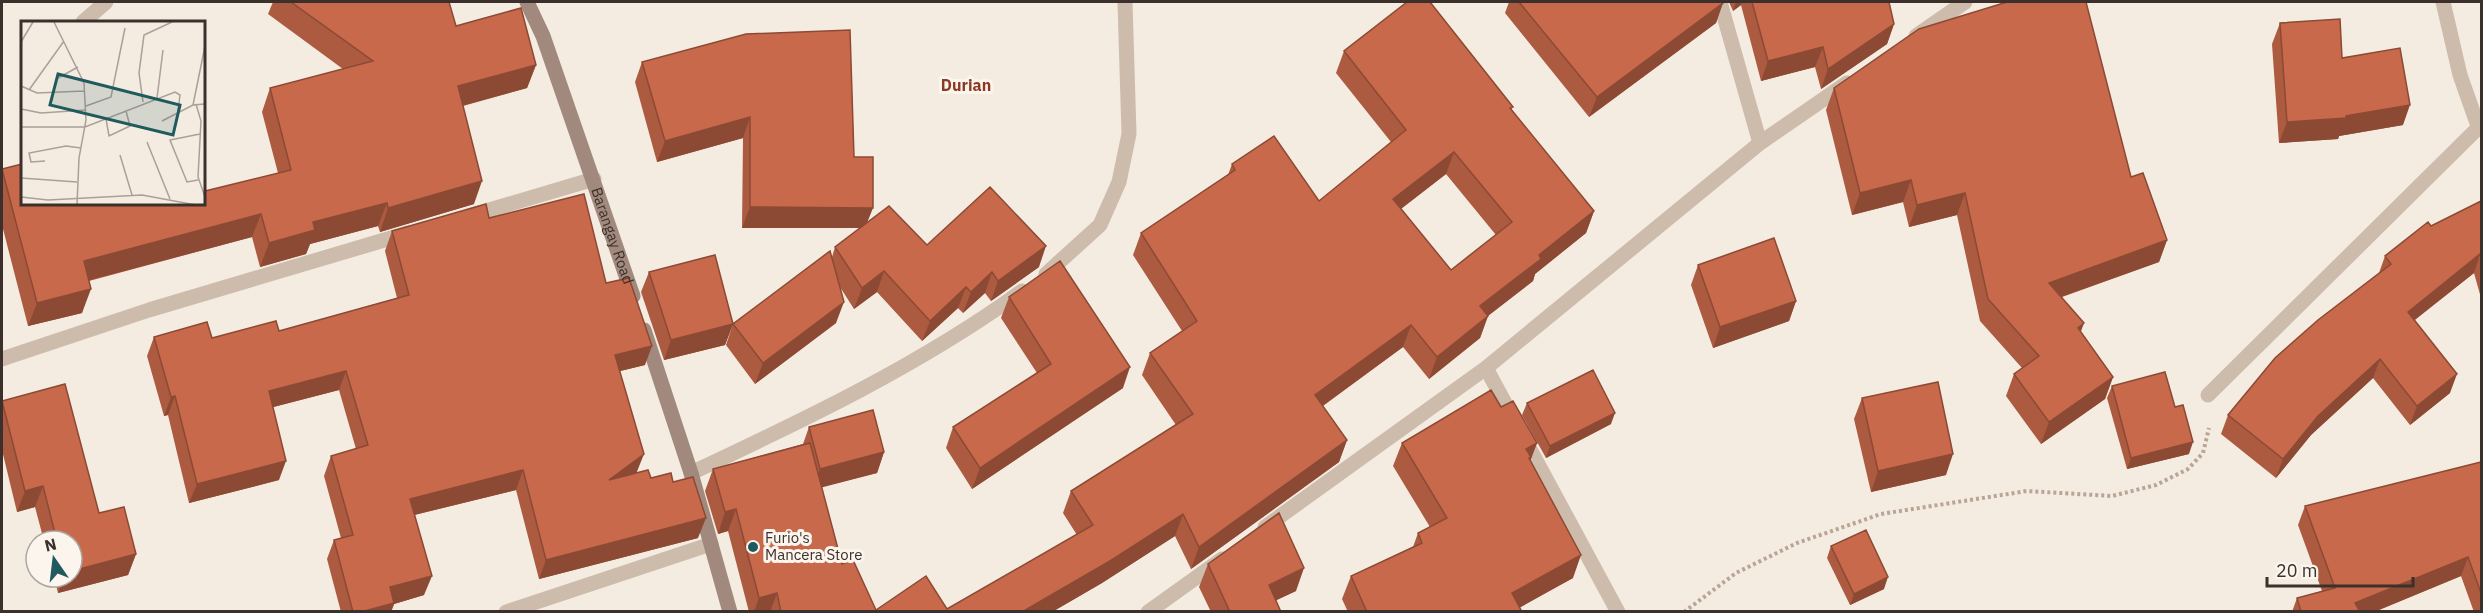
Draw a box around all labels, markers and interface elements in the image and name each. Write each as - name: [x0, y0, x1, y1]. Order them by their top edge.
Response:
- inset map: [21, 21, 206, 206]
- district label: Durian: [941, 75, 991, 95]
- street label: Barangay Road: [587, 185, 638, 287]
- place label: Furio's Mancera Store: [765, 528, 862, 564]
- north arrow: [24, 529, 84, 589]
- text: N: [42, 533, 58, 556]
- marker: Furio's Mancera Store: [746, 540, 760, 554]
- scale bar: [2267, 550, 2412, 588]
- text: 20 m: [2276, 559, 2318, 582]

